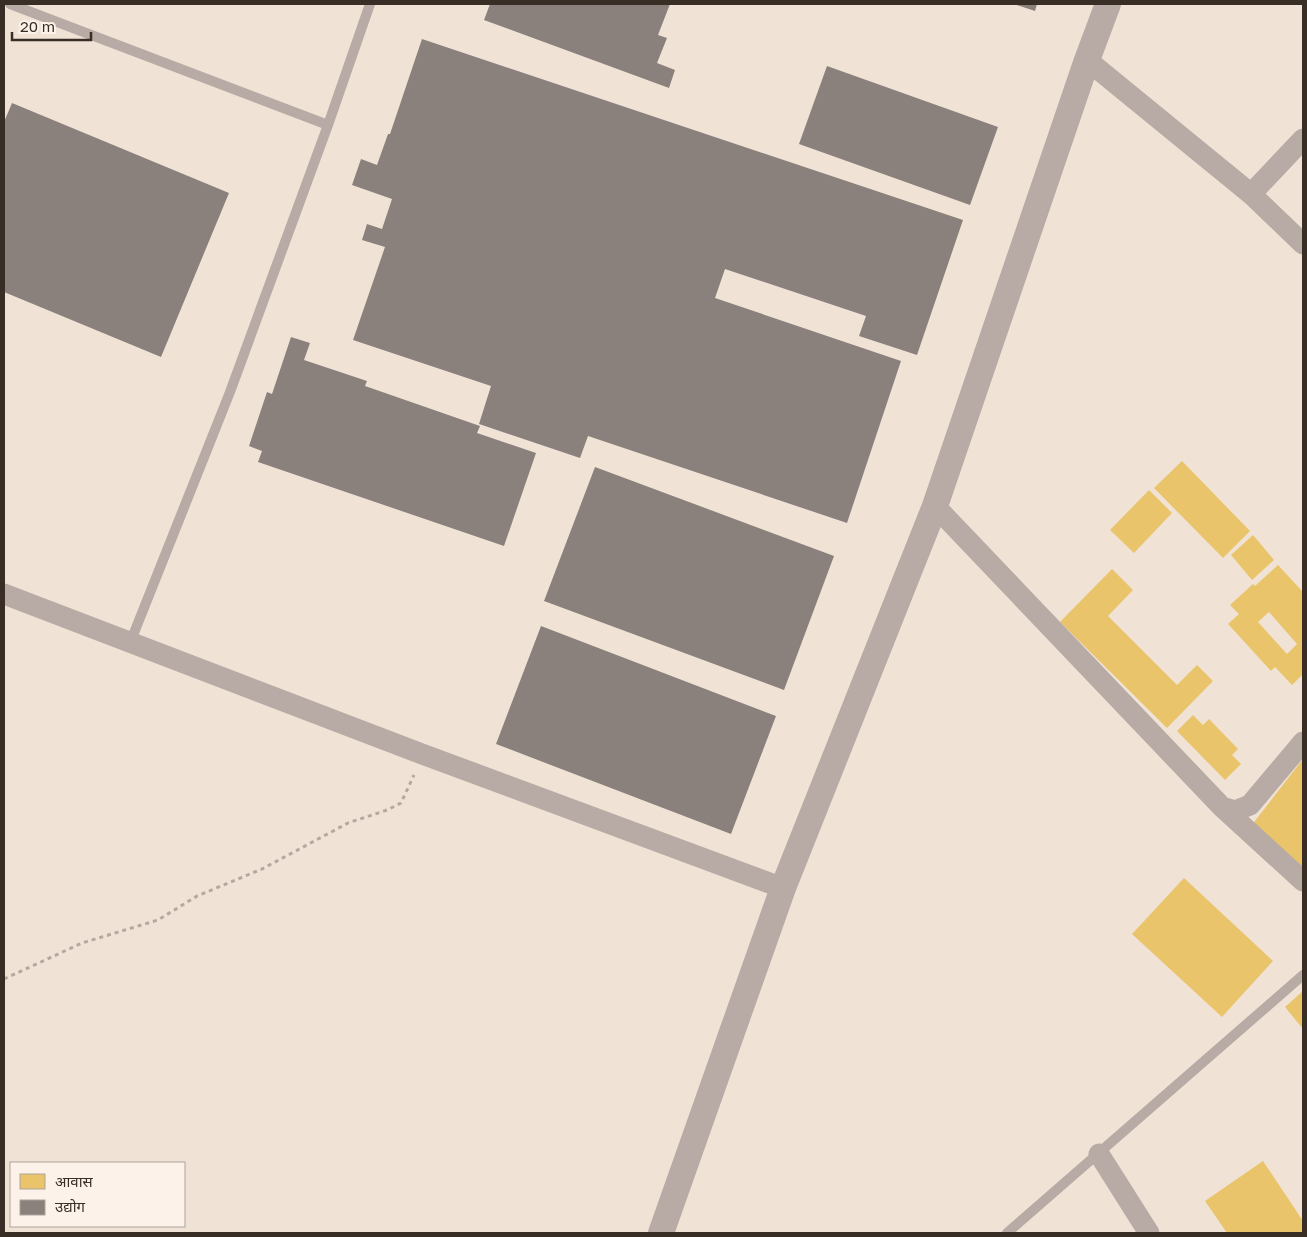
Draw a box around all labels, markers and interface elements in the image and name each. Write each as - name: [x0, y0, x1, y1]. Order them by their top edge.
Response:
- scale bar: [12, 10, 91, 42]
- text: 20 m: [20, 17, 55, 35]
- legend: [10, 1162, 185, 1227]
- text: आवास: [55, 1172, 94, 1190]
- text: उद्योग: [55, 1197, 86, 1215]

